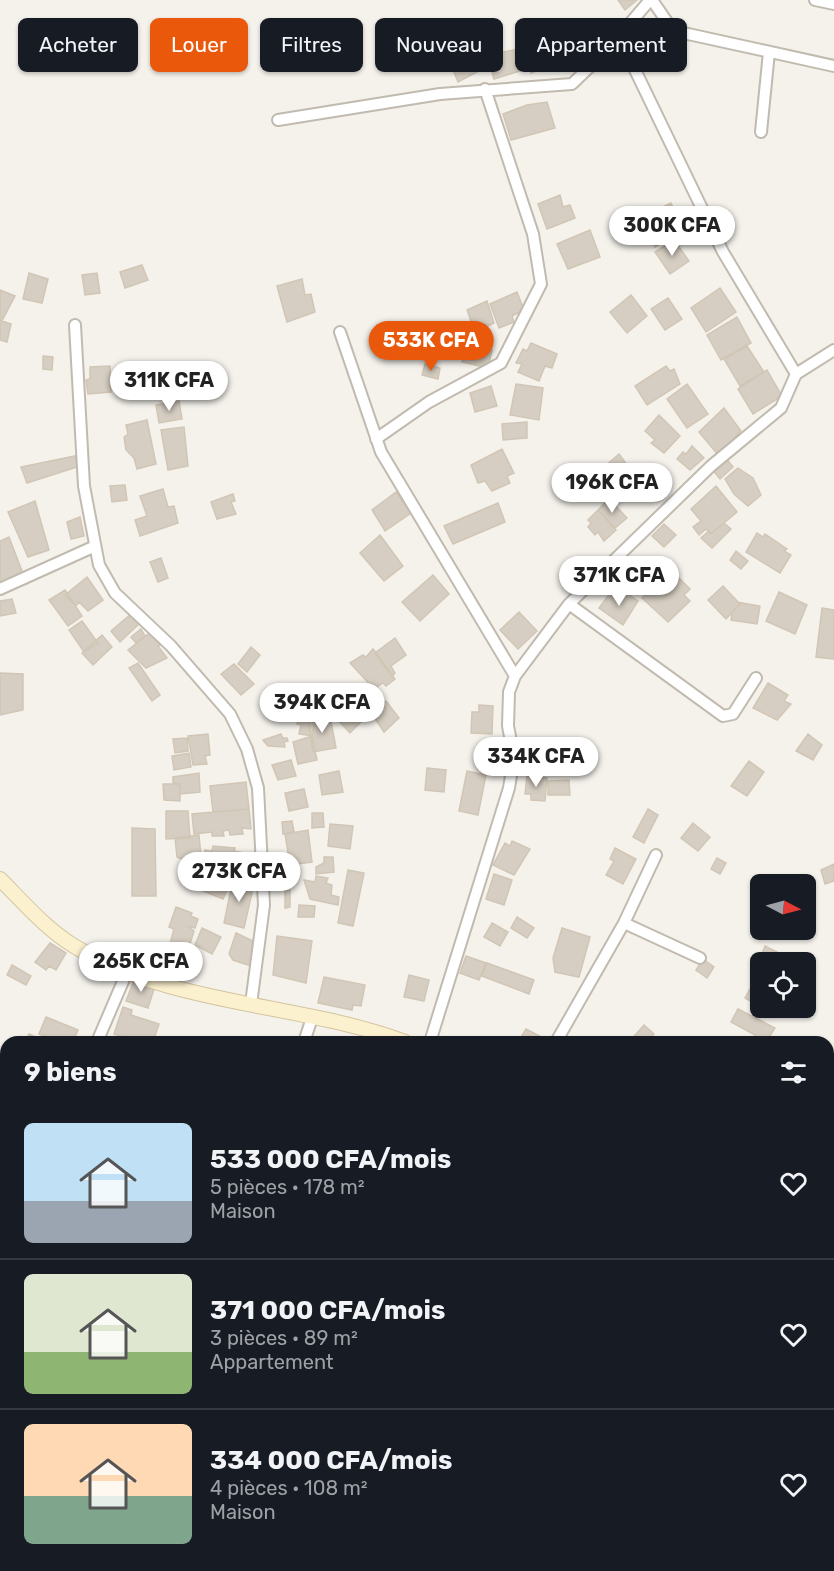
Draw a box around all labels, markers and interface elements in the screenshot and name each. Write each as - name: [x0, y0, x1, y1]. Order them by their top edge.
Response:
- chip: Acheter: [18, 18, 138, 72]
- chip: Louer: [150, 18, 248, 72]
- chip: Filtres: [260, 18, 363, 72]
- chip: Nouveau: [375, 18, 503, 72]
- chip: Appartement: [515, 18, 687, 72]
- pin: 300K CFA: [610, 206, 734, 257]
- text: 300K CFA: [623, 213, 721, 237]
- pin: 533K CFA: [369, 321, 493, 372]
- text: 533K CFA: [383, 328, 479, 352]
- pin: 311K CFA: [107, 361, 231, 412]
- text: 311K CFA: [124, 368, 214, 392]
- pin: 196K CFA: [550, 463, 674, 514]
- text: 196K CFA: [565, 470, 659, 494]
- pin: 371K CFA: [557, 556, 681, 607]
- text: 371K CFA: [573, 563, 665, 587]
- pin: 394K CFA: [260, 683, 384, 734]
- text: 394K CFA: [274, 690, 370, 714]
- pin: 334K CFA: [474, 737, 598, 788]
- text: 334K CFA: [487, 744, 585, 768]
- pin: 273K CFA: [177, 852, 301, 903]
- text: 273K CFA: [191, 859, 287, 883]
- north arrow: [750, 874, 816, 940]
- map controls: [750, 874, 816, 1018]
- pin: 265K CFA: [79, 942, 203, 993]
- text: 265K CFA: [93, 949, 189, 973]
- button: locate: [750, 952, 816, 1018]
- icon: filters: [777, 1056, 810, 1089]
- text: 9 biens: [24, 1057, 117, 1088]
- text: 533 000 CFA/mois: [210, 1144, 451, 1175]
- icon: home: [72, 1147, 144, 1219]
- icon: heart: [777, 1167, 810, 1200]
- text: 5 pièces · 178 m²: [210, 1175, 365, 1199]
- text: Maison: [210, 1199, 276, 1223]
- text: 371 000 CFA/mois: [210, 1295, 445, 1326]
- icon: home: [72, 1298, 144, 1370]
- icon: heart: [777, 1318, 810, 1351]
- text: 3 pièces · 89 m²: [210, 1326, 358, 1350]
- text: Appartement: [210, 1350, 334, 1374]
- text: 334 000 CFA/mois: [210, 1445, 452, 1476]
- icon: home: [72, 1448, 144, 1520]
- icon: heart: [777, 1468, 810, 1501]
- text: 4 pièces · 108 m²: [210, 1476, 368, 1500]
- text: Maison: [210, 1500, 276, 1524]

